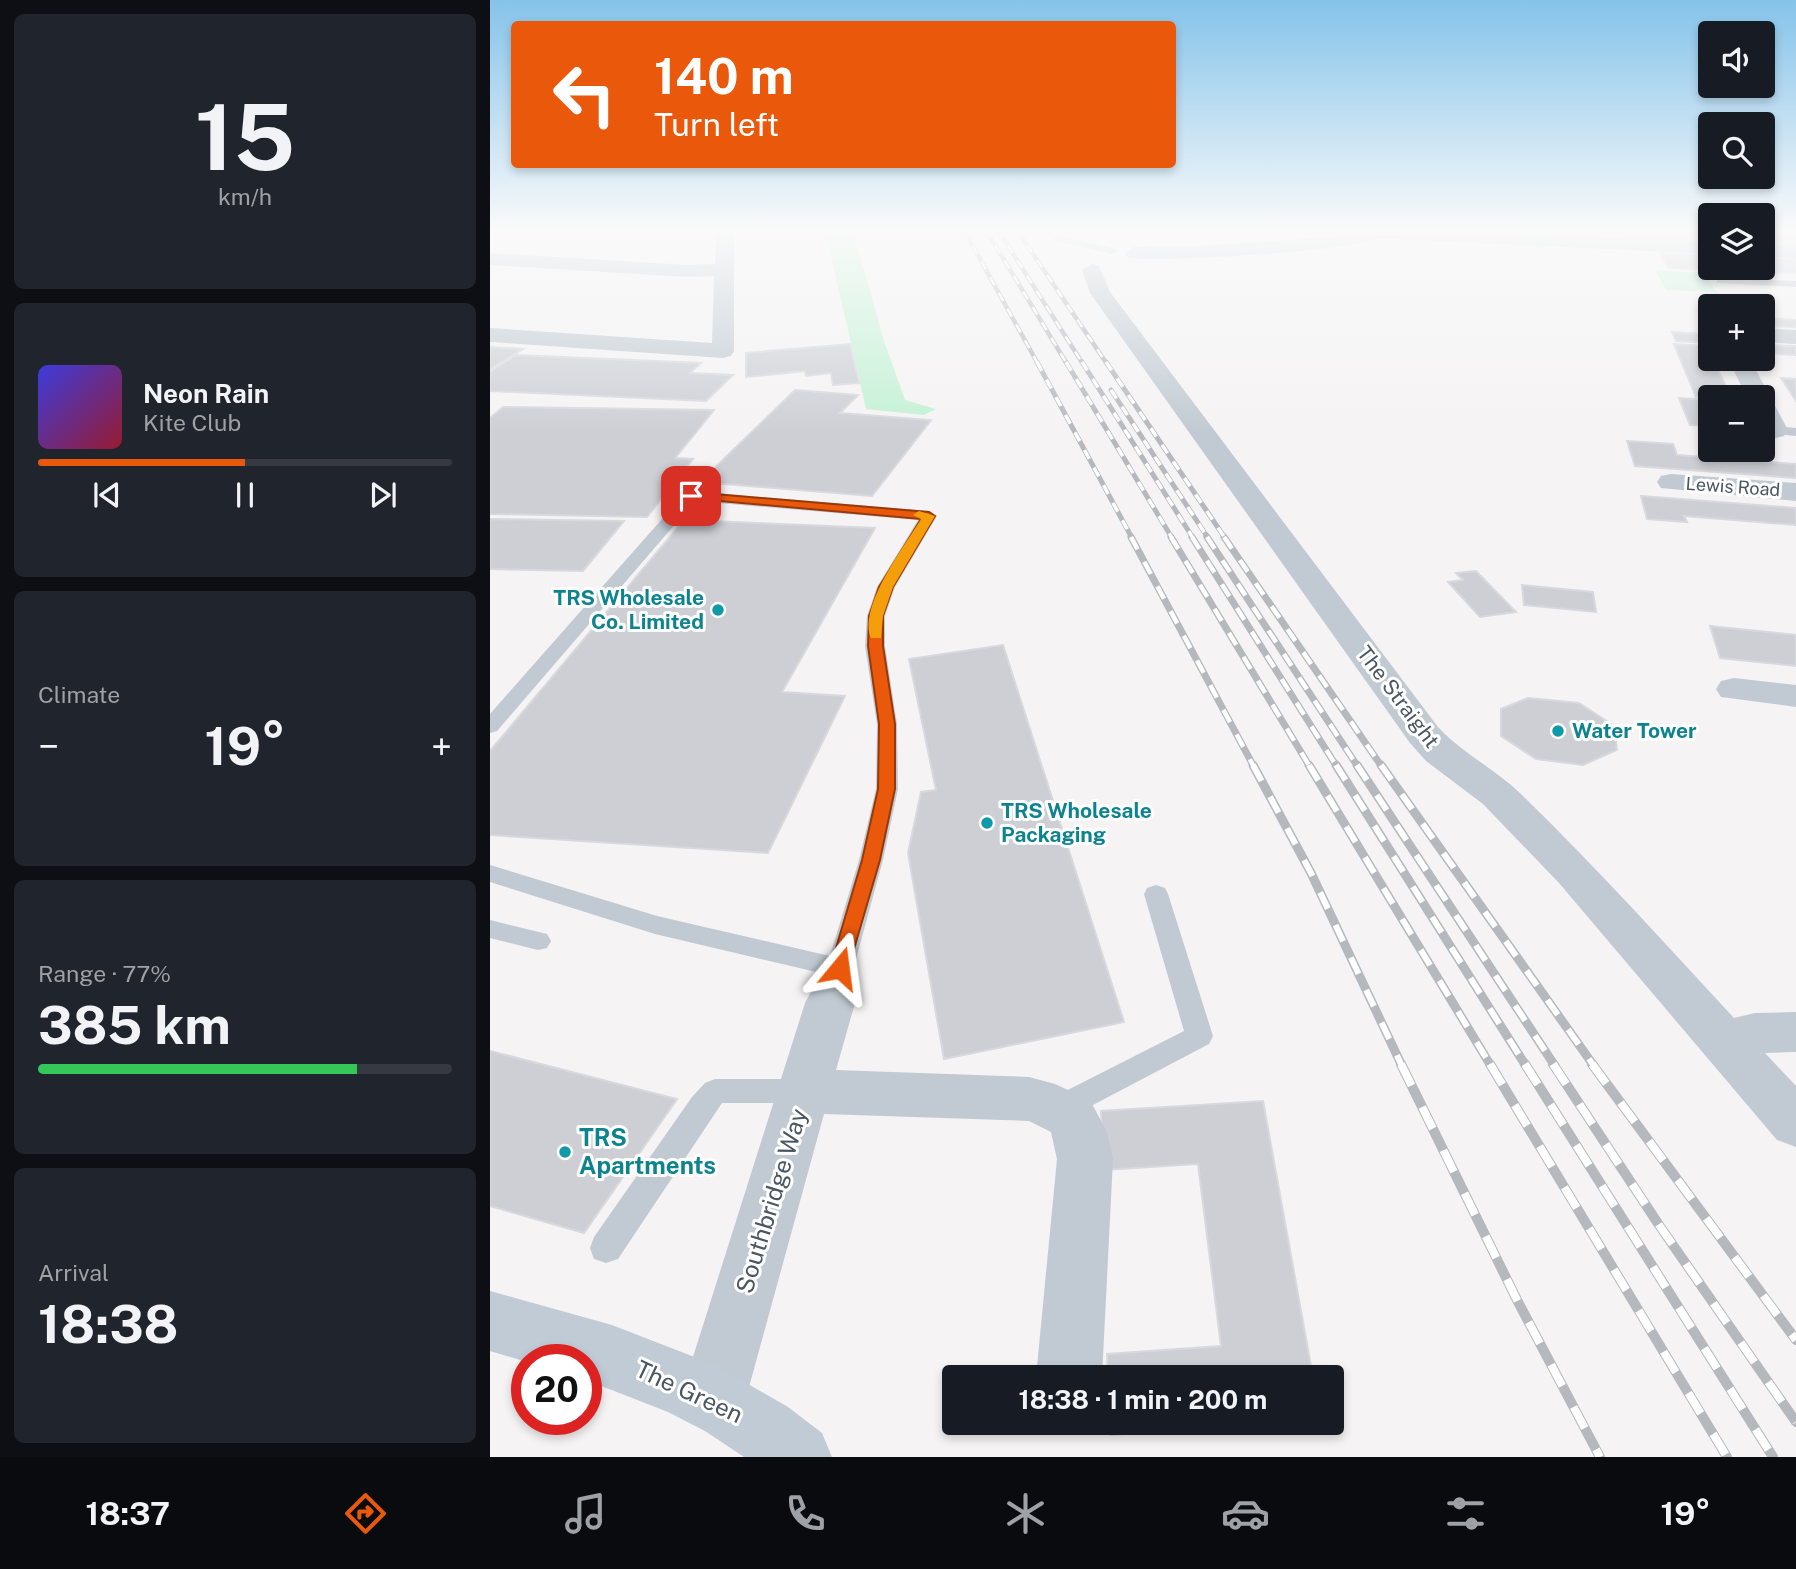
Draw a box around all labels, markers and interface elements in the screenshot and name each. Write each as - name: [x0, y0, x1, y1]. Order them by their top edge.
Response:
- map controls: [1698, 21, 1775, 462]
- button: sound: [1698, 21, 1775, 98]
- text: 140 m: [654, 47, 794, 105]
- icon: left: [539, 49, 630, 140]
- text: 15: [195, 84, 295, 190]
- text: Turn left: [654, 106, 779, 143]
- button: search: [1698, 112, 1775, 189]
- text: km/h: [218, 183, 272, 210]
- button: layers: [1698, 203, 1775, 280]
- button: +: [1698, 294, 1775, 371]
- text: Neon Rain: [143, 378, 269, 409]
- button: −: [1698, 385, 1775, 462]
- text: Kite Club: [143, 409, 241, 436]
- pin: [661, 466, 721, 526]
- street label: Lewis Road: [1685, 473, 1781, 500]
- icon: previous: [88, 476, 126, 514]
- icon: pause: [226, 476, 264, 514]
- icon: next: [364, 476, 402, 514]
- icon: arrive: [672, 477, 710, 515]
- place label: TRS Wholesale Co. Limited: [553, 585, 704, 634]
- marker: TRS Wholesale Co. Limited: [710, 602, 726, 618]
- street label: The Straight: [1352, 641, 1445, 752]
- text: Climate: [38, 681, 120, 708]
- text: 19°: [204, 716, 286, 777]
- place label: Water Tower: [1572, 718, 1697, 743]
- marker: Water Tower: [1550, 723, 1566, 739]
- text: −: [38, 724, 59, 769]
- text: +: [431, 724, 452, 769]
- place label: TRS Wholesale Packaging: [1001, 798, 1152, 847]
- marker: TRS Wholesale Packaging: [979, 815, 995, 831]
- position arrow: [803, 931, 877, 1005]
- text: Range · 77%: [38, 960, 171, 987]
- text: 385 km: [38, 995, 231, 1056]
- street label: Southbridge Way: [730, 1105, 812, 1296]
- place label: TRS Apartments: [579, 1123, 716, 1179]
- marker: TRS Apartments: [557, 1144, 573, 1160]
- text: Arrival: [38, 1259, 109, 1286]
- text: 18:38: [38, 1294, 178, 1355]
- speed limit sign: 20: [511, 1344, 602, 1435]
- street label: The Green: [631, 1354, 748, 1428]
- text: 18:38 · 1 min · 200 m: [1019, 1384, 1267, 1415]
- icon: directions: [341, 1489, 390, 1538]
- icon: music: [561, 1489, 610, 1538]
- icon: phone: [781, 1489, 830, 1538]
- icon: climate: [1001, 1489, 1050, 1538]
- icon: car: [1221, 1489, 1270, 1538]
- icon: filters: [1441, 1489, 1490, 1538]
- text: 18:37: [85, 1495, 170, 1532]
- text: 19°: [1660, 1495, 1710, 1532]

